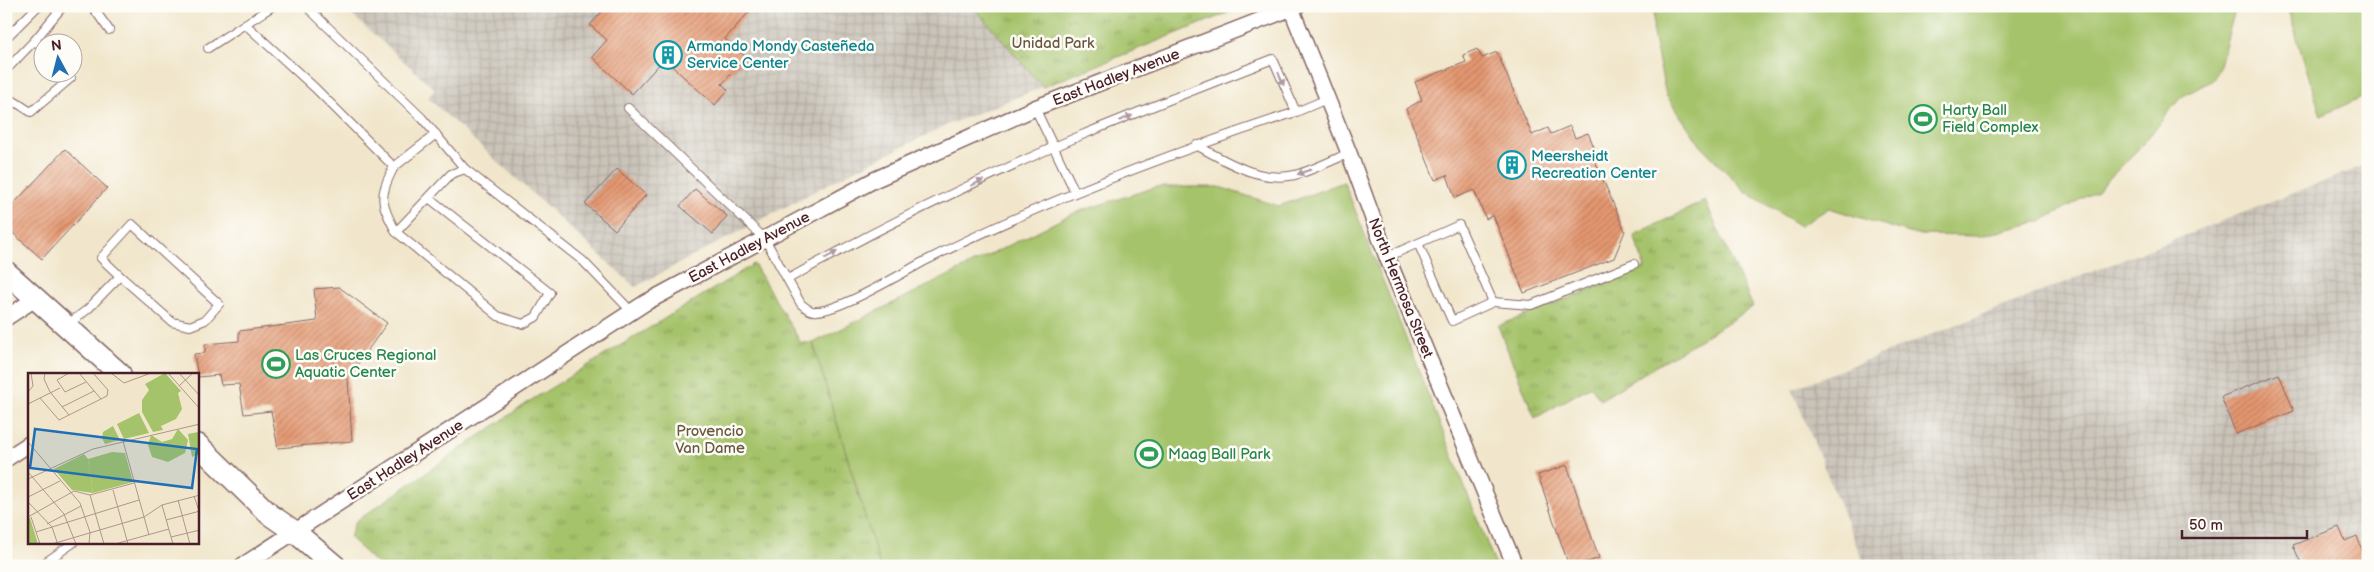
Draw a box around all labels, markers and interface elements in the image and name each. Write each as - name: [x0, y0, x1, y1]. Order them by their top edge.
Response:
- north arrow: [32, 32, 82, 82]
- park label: Unidad Park: [1012, 34, 1095, 53]
- text: N: [50, 37, 63, 55]
- place label: Armando Mondy Casteñeda Service Center: [687, 37, 875, 73]
- building icon: Armando Mondy Casteñeda Service Center: [653, 40, 683, 70]
- street label: East Hadley Avenue: [1050, 44, 1183, 110]
- one-way arrow: [1278, 72, 1286, 86]
- place label: Harty Ball Field Complex: [1942, 101, 2038, 137]
- sports icon: Harty Ball Field Complex: [1908, 104, 1938, 134]
- one-way arrow: [1118, 113, 1133, 121]
- place label: Meersheidt Recreation Center: [1531, 147, 1657, 183]
- building icon: Meersheidt Recreation Center: [1497, 150, 1527, 180]
- one-way arrow: [1296, 168, 1311, 176]
- one-way arrow: [970, 179, 984, 187]
- street label: East Hadley Avenue: [685, 207, 813, 287]
- street label: North Hermosa Street: [1364, 215, 1437, 361]
- one-way arrow: [824, 251, 838, 259]
- place label: Las Cruces Regional Aquatic Center: [295, 346, 436, 382]
- sports icon: Las Cruces Regional Aquatic Center: [261, 349, 291, 379]
- inset map: [28, 373, 199, 544]
- street label: East Hadley Avenue: [344, 416, 467, 505]
- park label: Provencio Van Dame: [675, 422, 745, 458]
- sports icon: Maag Ball Park: [1134, 439, 1164, 469]
- place label: Maag Ball Park: [1168, 445, 1271, 464]
- scale bar: [2182, 507, 2306, 539]
- text: 50 m: [2189, 516, 2223, 535]

